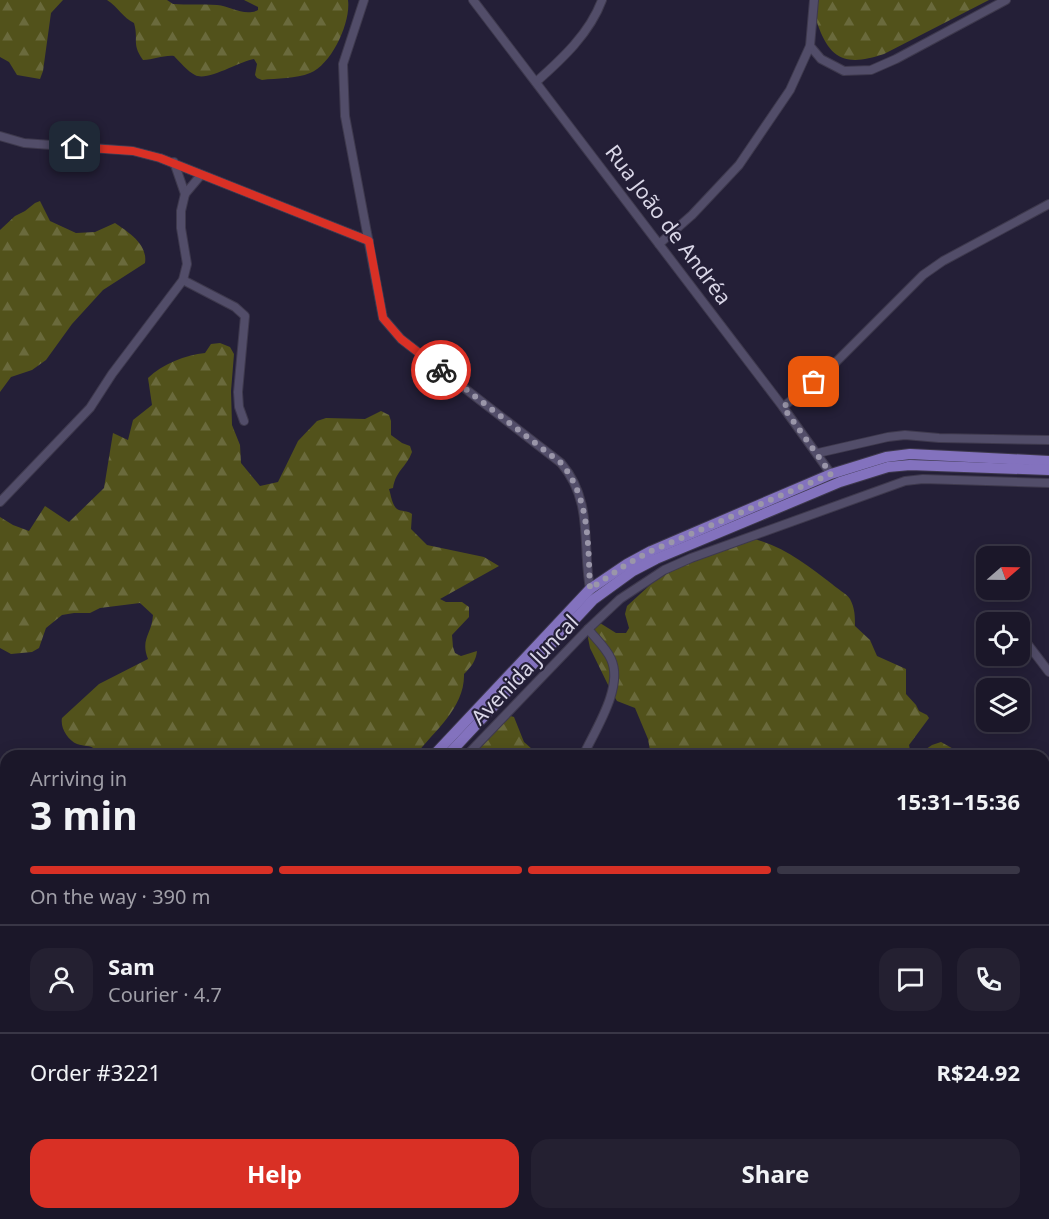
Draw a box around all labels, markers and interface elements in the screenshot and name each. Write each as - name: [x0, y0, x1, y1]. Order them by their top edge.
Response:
- pin: [49, 121, 100, 172]
- icon: home: [58, 130, 91, 163]
- street label: Rua João de Andréa: [600, 139, 738, 310]
- courier: [411, 340, 471, 400]
- icon: bike: [425, 354, 458, 387]
- pin: [788, 356, 839, 407]
- icon: bag: [797, 365, 830, 398]
- north arrow: [976, 546, 1030, 600]
- map controls: [976, 546, 1030, 732]
- street label: Avenida Juncal: [464, 608, 584, 731]
- button: locate: [976, 612, 1030, 666]
- button: layers: [976, 678, 1030, 732]
- text: Arriving in: [30, 765, 127, 792]
- text: 15:31–15:36: [896, 786, 1020, 816]
- text: 3 min: [30, 788, 137, 841]
- text: On the way · 390 m: [30, 883, 210, 910]
- button: person: [30, 948, 93, 1011]
- button: chat: [879, 948, 942, 1011]
- button: phone: [957, 948, 1020, 1011]
- text: Sam: [108, 951, 155, 981]
- text: Courier · 4.7: [108, 981, 222, 1008]
- text: Order #3221: [30, 1057, 161, 1087]
- text: R$24.92: [936, 1057, 1020, 1087]
- button: Help: [30, 1139, 519, 1208]
- button: Share: [531, 1139, 1020, 1208]

